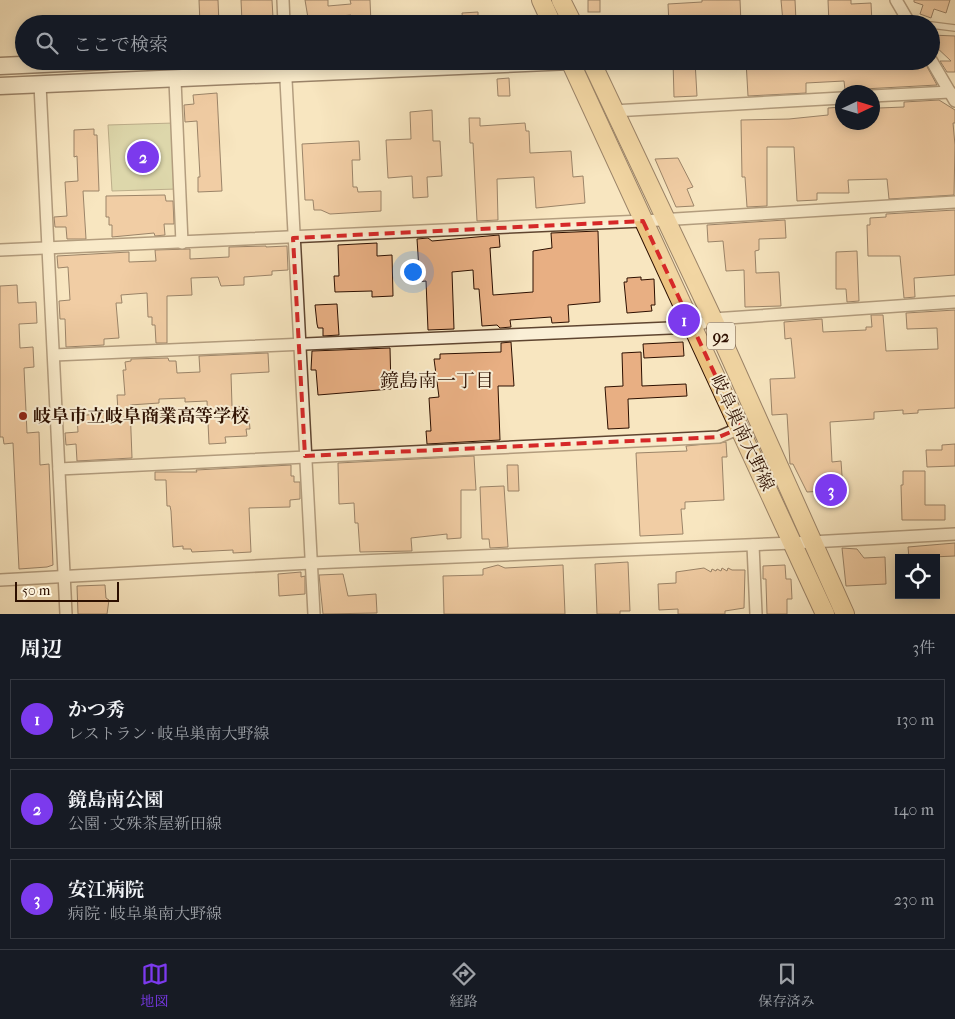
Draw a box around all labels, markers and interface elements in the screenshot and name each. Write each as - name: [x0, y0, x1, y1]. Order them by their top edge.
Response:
- search box: [15, 15, 940, 70]
- icon: search: [33, 29, 61, 57]
- text: ここで検索: [73, 34, 168, 56]
- north arrow: [835, 85, 880, 130]
- pin: 2: [127, 138, 159, 176]
- your location: [400, 259, 426, 285]
- pin: 1: [668, 301, 700, 339]
- road number: 92: [707, 322, 735, 350]
- district label: 鏡島南一丁目: [380, 370, 494, 392]
- street label: 岐阜巣南大野線: [706, 371, 778, 495]
- place label: 岐阜市立岐阜商業高等学校: [33, 406, 249, 427]
- marker: 岐阜市立岐阜商業高等学校: [17, 410, 29, 422]
- pin: 3: [815, 471, 847, 509]
- map controls: [895, 554, 940, 599]
- button: locate: [895, 554, 940, 599]
- scale bar: [15, 579, 119, 602]
- text: 50 m: [22, 582, 50, 599]
- text: 周辺: [20, 637, 62, 661]
- text: 3件: [912, 638, 935, 657]
- text: かつ秀: [68, 699, 125, 721]
- text: 1: [34, 710, 40, 729]
- text: 130 m: [896, 710, 934, 729]
- text: レストラン · 岐阜巣南大野線: [68, 724, 270, 743]
- text: 鏡島南公園: [68, 789, 163, 811]
- text: 2: [33, 800, 41, 819]
- text: 140 m: [893, 800, 934, 819]
- text: 公園 · 文殊茶屋新田線: [68, 814, 222, 833]
- text: 安江病院: [68, 879, 144, 901]
- text: 3: [34, 890, 40, 909]
- text: 230 m: [894, 890, 934, 909]
- text: 病院 · 岐阜巣南大野線: [68, 904, 222, 923]
- tab: 地図: [141, 960, 169, 1010]
- tab: 経路: [450, 960, 478, 1010]
- tab: 保存済み: [759, 960, 815, 1010]

